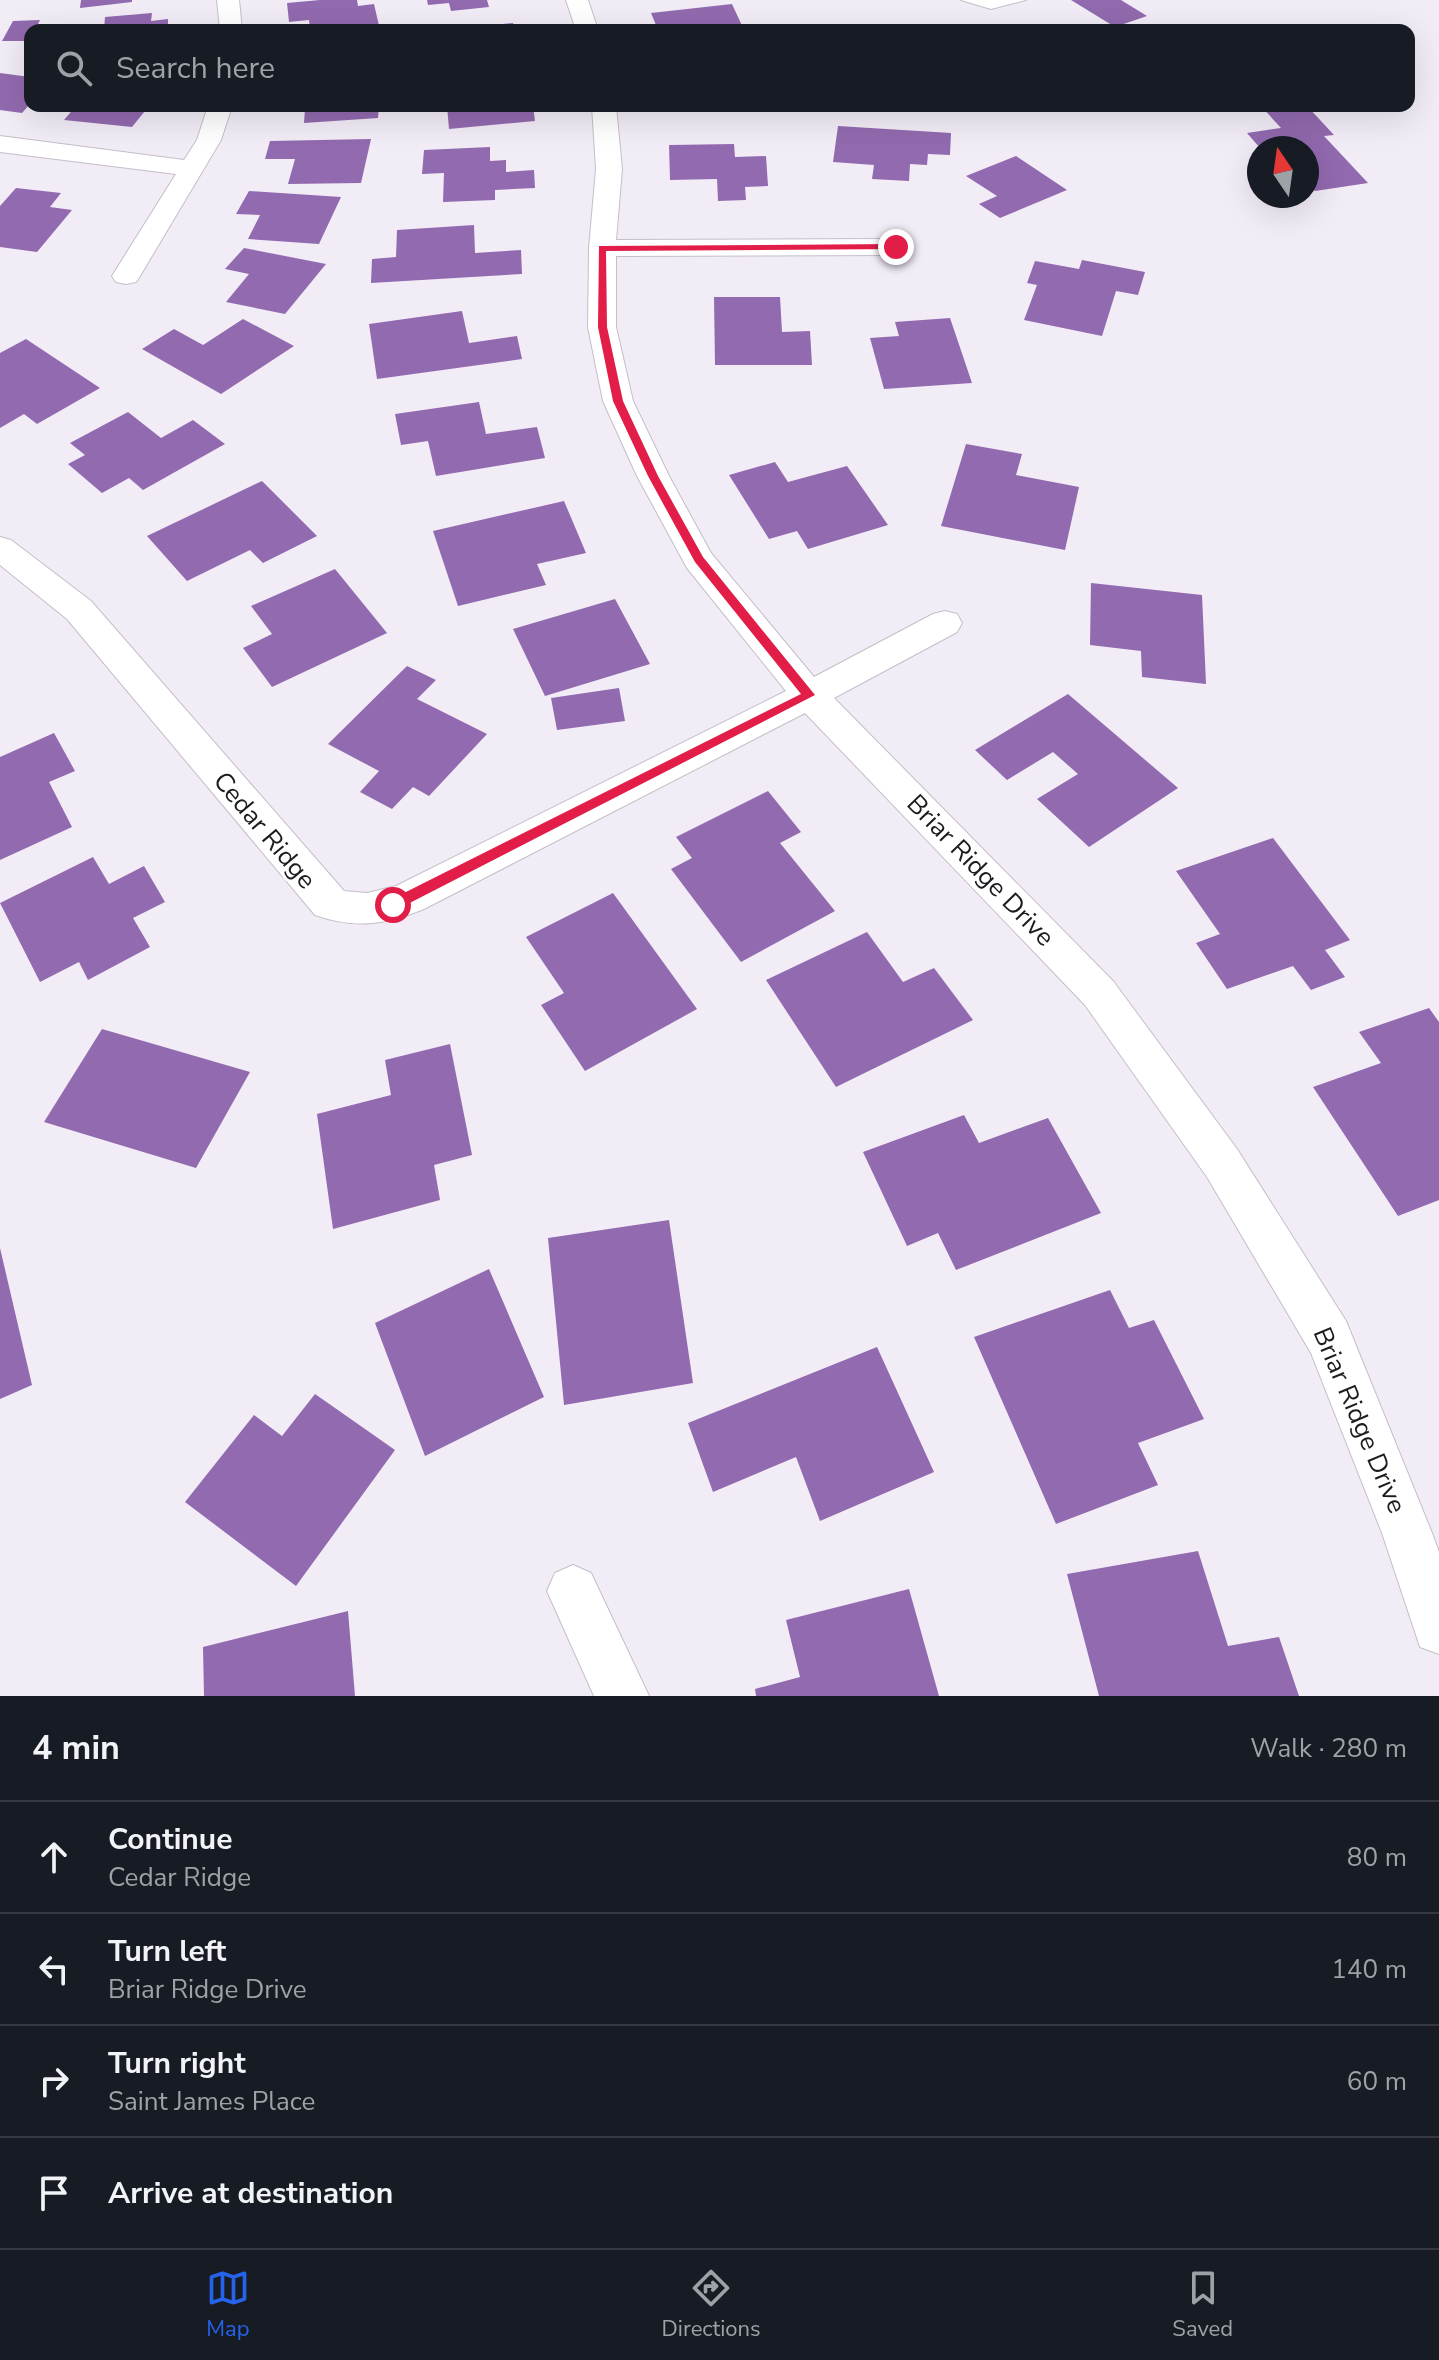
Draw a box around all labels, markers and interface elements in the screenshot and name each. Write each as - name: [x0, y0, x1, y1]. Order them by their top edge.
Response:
- search box: [24, 24, 1415, 112]
- icon: search: [52, 46, 96, 90]
- text: Search here: [116, 48, 275, 89]
- north arrow: [1247, 136, 1319, 208]
- route end: [878, 229, 914, 265]
- street label: Cedar Ridge: [205, 764, 324, 896]
- street label: Briar Ridge Drive: [899, 787, 1062, 954]
- route start: [375, 887, 411, 923]
- street label: Briar Ridge Drive: [1305, 1322, 1414, 1518]
- text: 4 min: [32, 1725, 120, 1771]
- text: Walk · 280 m: [1250, 1731, 1407, 1766]
- text: Continue: [108, 1819, 233, 1860]
- icon: ahead: [32, 1835, 76, 1879]
- text: 80 m: [1347, 1840, 1407, 1875]
- text: Cedar Ridge: [108, 1860, 251, 1895]
- text: Turn left: [108, 1931, 226, 1972]
- icon: left: [32, 1947, 76, 1991]
- text: 140 m: [1331, 1952, 1407, 1987]
- text: Briar Ridge Drive: [108, 1972, 307, 2007]
- text: Turn right: [108, 2043, 246, 2084]
- icon: right: [32, 2059, 76, 2103]
- text: 60 m: [1347, 2064, 1407, 2099]
- text: Saint James Place: [108, 2084, 315, 2119]
- icon: arrive: [32, 2171, 76, 2215]
- text: Arrive at destination: [108, 2173, 393, 2214]
- tab: Map: [206, 2266, 250, 2344]
- tab: Directions: [662, 2266, 761, 2344]
- tab: Saved: [1172, 2266, 1233, 2344]

